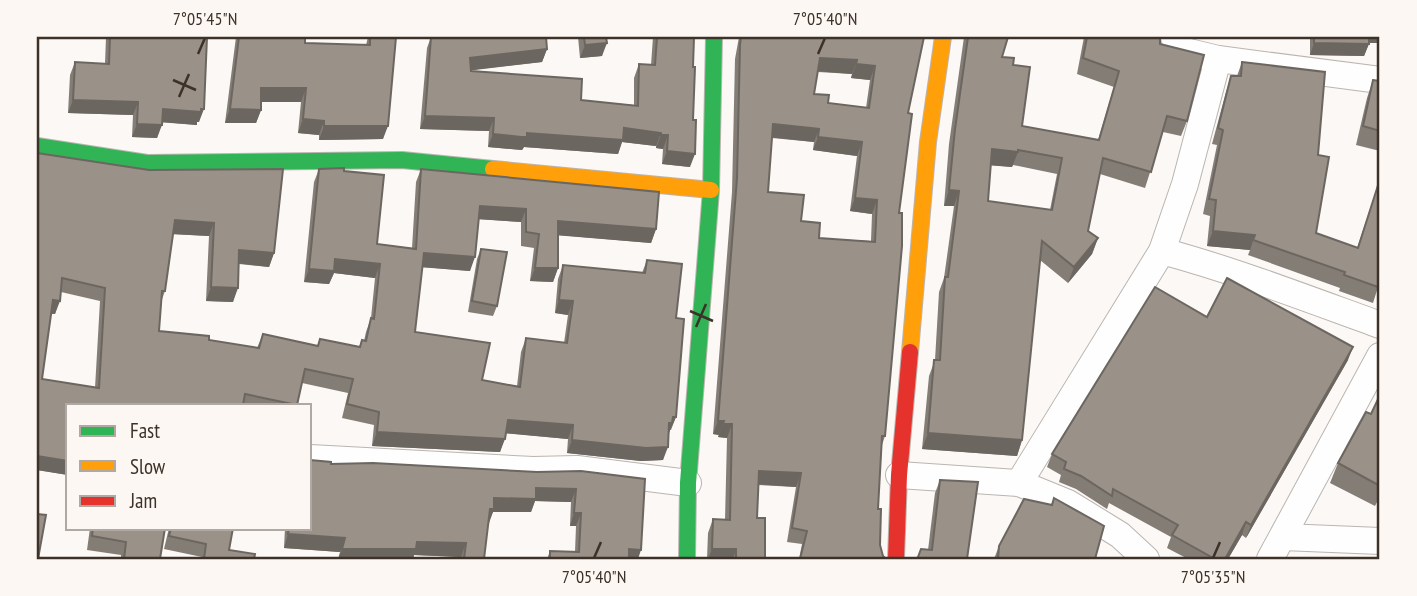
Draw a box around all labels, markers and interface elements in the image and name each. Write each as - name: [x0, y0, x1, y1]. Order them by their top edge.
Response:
- text: 7°05'45"N: [173, 7, 237, 30]
- text: 7°05'40"N: [793, 7, 857, 30]
- legend: [66, 404, 312, 530]
- text: Fast: [130, 417, 160, 444]
- text: Slow: [130, 453, 166, 480]
- text: Jam: [129, 487, 157, 514]
- text: 7°05'40"N: [562, 565, 626, 588]
- text: 7°05'35"N: [1181, 565, 1245, 588]

